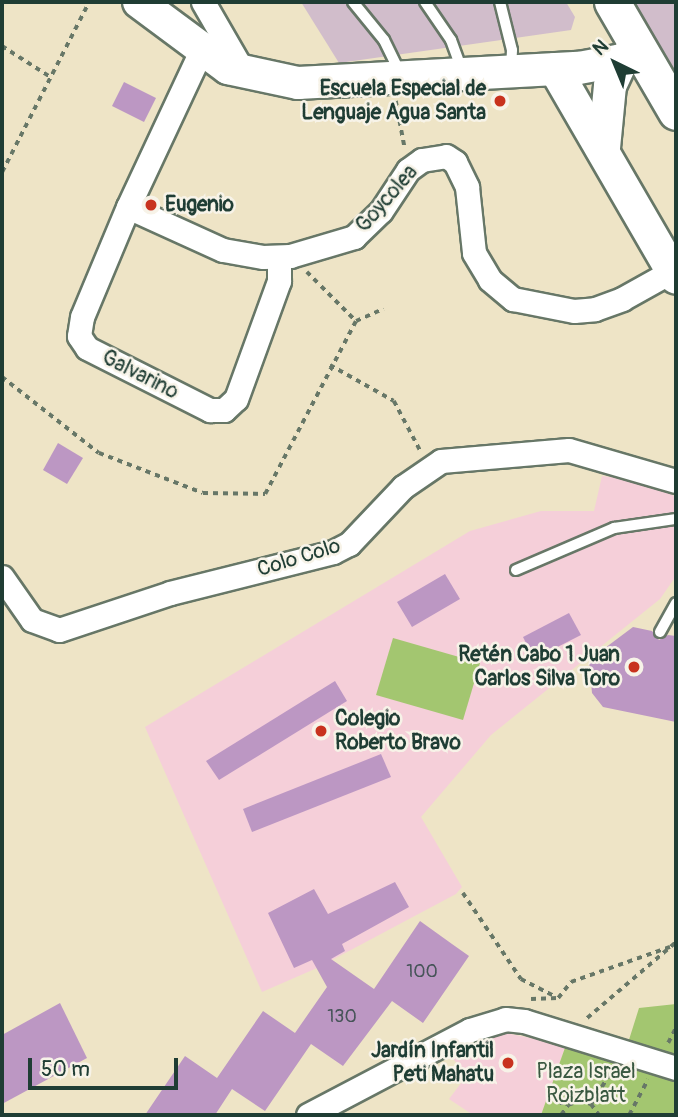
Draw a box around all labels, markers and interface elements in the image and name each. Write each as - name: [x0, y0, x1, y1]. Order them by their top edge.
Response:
- north arrow: [580, 28, 650, 98]
- text: N: [588, 34, 614, 61]
- place label: Escuela Especial de Lenguaje Agua Santa: [301, 76, 486, 126]
- marker: Escuela Especial de Lenguaje Agua Santa: [492, 93, 508, 109]
- street label: Goycolea: [351, 160, 423, 238]
- place label: Eugenio: [165, 192, 234, 218]
- marker: Eugenio: [143, 197, 159, 213]
- street label: Galvarino: [98, 345, 182, 405]
- street label: Colo Colo: [254, 533, 344, 583]
- place label: Retén Cabo 1 Juan Carlos Silva Toro: [458, 642, 620, 692]
- marker: Retén Cabo 1 Juan Carlos Silva Toro: [626, 659, 642, 675]
- place label: Colegio Roberto Bravo: [335, 706, 461, 756]
- marker: Colegio Roberto Bravo: [313, 723, 329, 739]
- house number: 100: [406, 961, 438, 983]
- house number: 130: [327, 1006, 357, 1028]
- place label: Jardín Infantil Peti Mahatu: [371, 1038, 494, 1088]
- scale bar: [32, 1044, 182, 1088]
- marker: Jardín Infantil Peti Mahatu: [500, 1055, 516, 1071]
- text: 50 m: [41, 1056, 90, 1083]
- park label: Plaza Israel Roizblatt: [536, 1059, 636, 1109]

